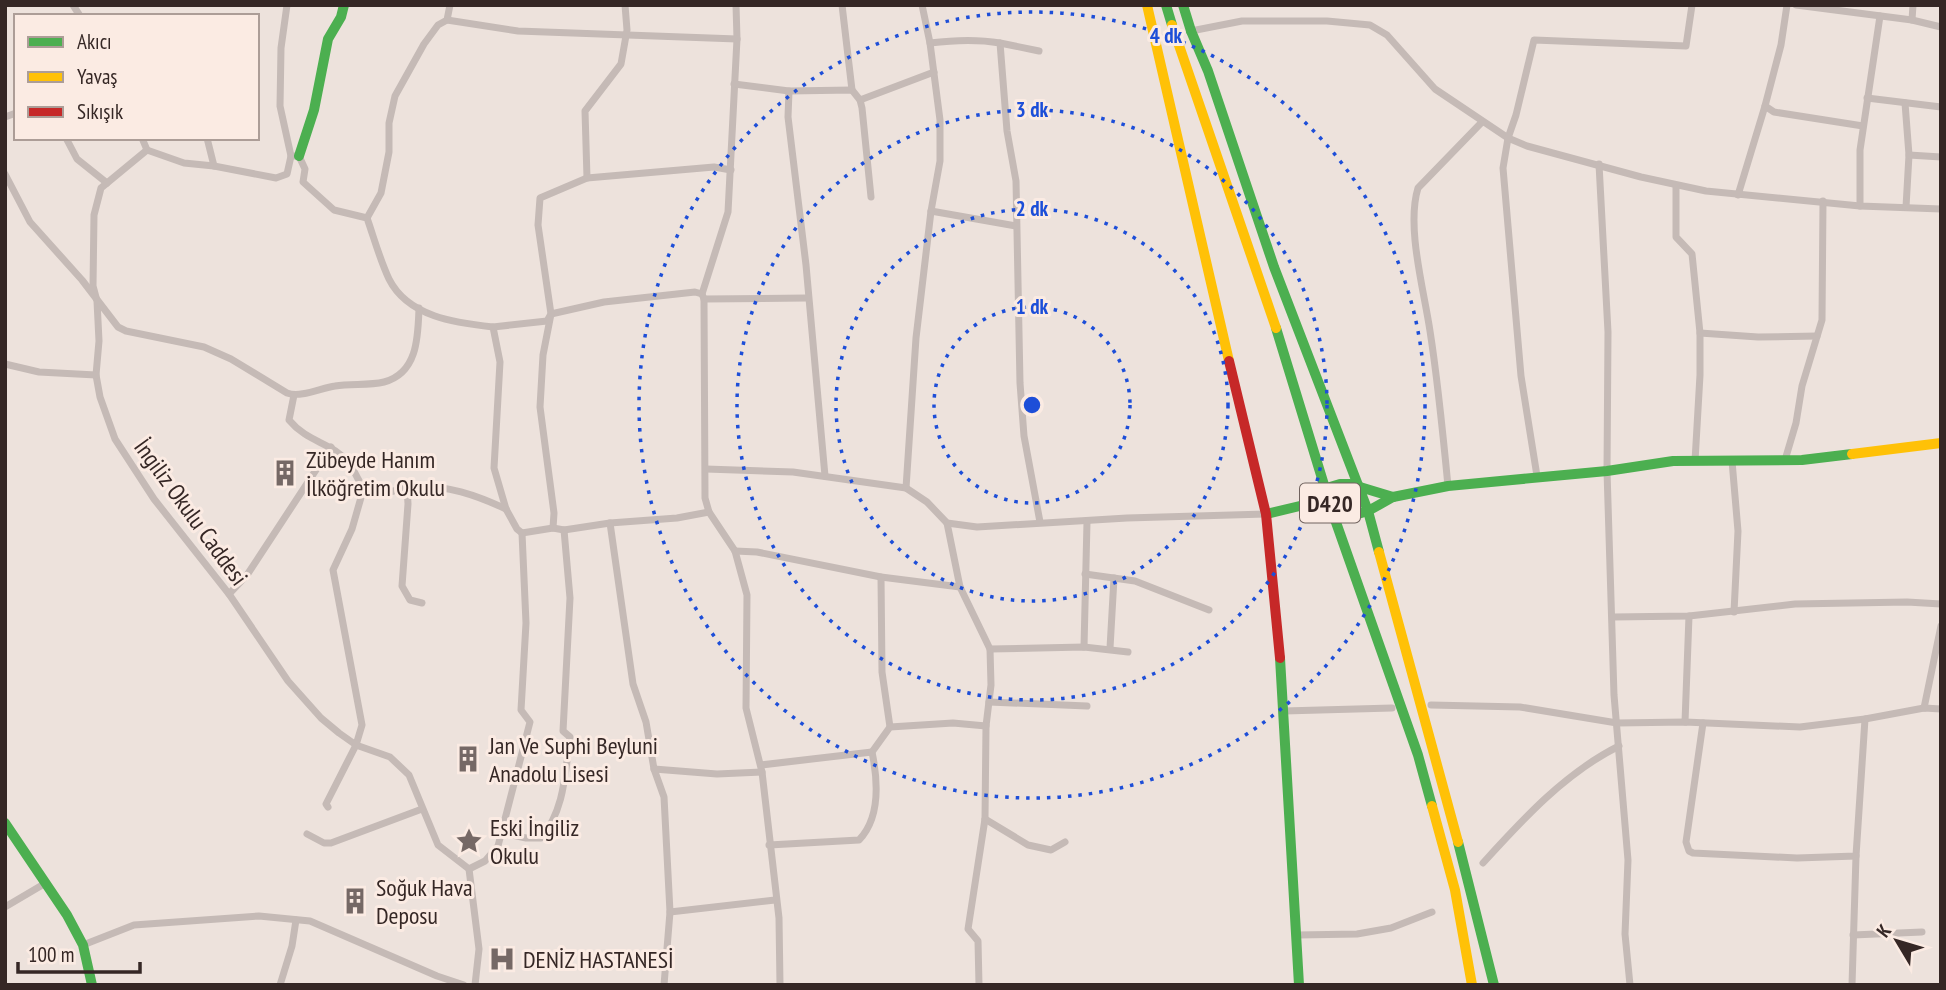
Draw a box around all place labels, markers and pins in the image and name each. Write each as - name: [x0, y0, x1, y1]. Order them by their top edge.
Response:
- centre of rings: [1020, 393, 1044, 417]
- place label: Zübeyde Hanım İlköğretim Okulu: [306, 444, 445, 503]
- building icon: Zübeyde Hanım İlköğretim Okulu: [270, 458, 300, 488]
- place label: Jan Ve Suphi Beyluni Anadolu Lisesi: [488, 730, 658, 789]
- building icon: Jan Ve Suphi Beyluni Anadolu Lisesi: [453, 744, 483, 774]
- place label: Eski İngiliz Okulu: [490, 812, 579, 871]
- place icon: Eski İngiliz Okulu: [454, 826, 484, 856]
- place label: Soğuk Hava Deposu: [376, 872, 473, 931]
- building icon: Soğuk Hava Deposu: [340, 886, 370, 916]
- hospital icon: DENİZ HASTANESİ: [487, 944, 517, 974]
- place label: DENİZ HASTANESİ: [523, 944, 674, 975]

